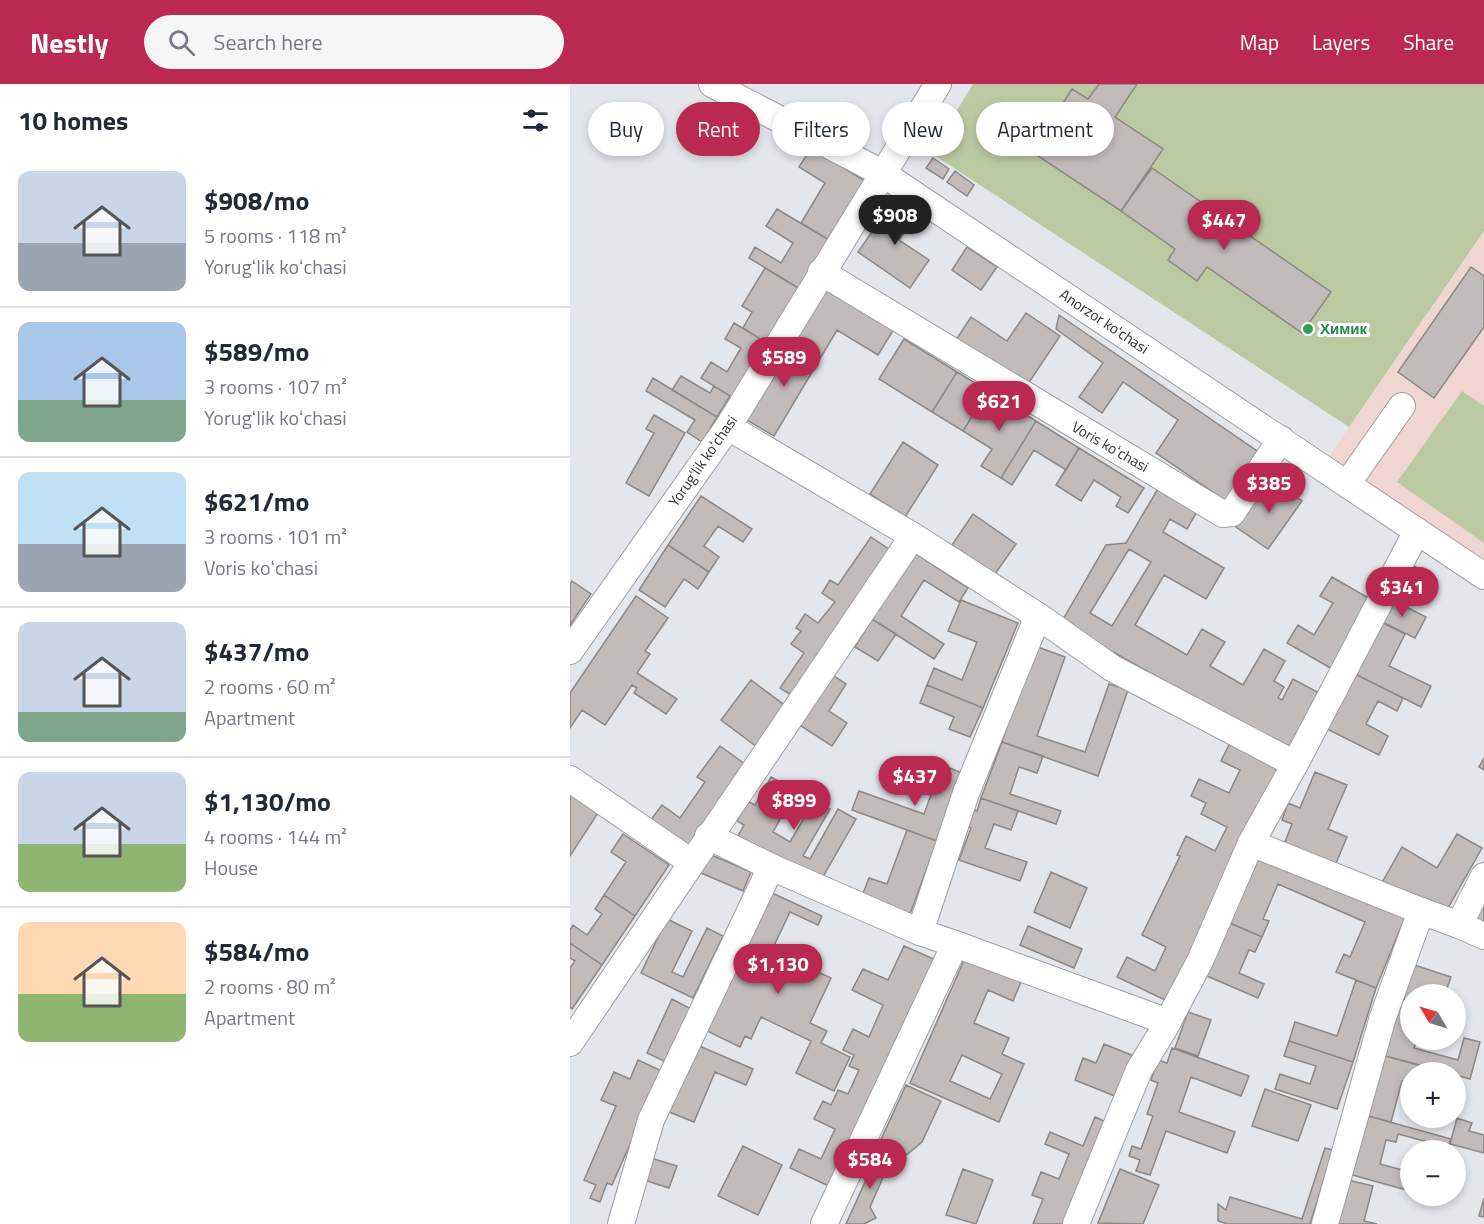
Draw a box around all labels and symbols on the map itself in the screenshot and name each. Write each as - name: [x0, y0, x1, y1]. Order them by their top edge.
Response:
- pin: $908: [859, 195, 931, 246]
- pin: $447: [1188, 200, 1260, 251]
- street label: Anorzor ko'chasi: [1055, 283, 1154, 359]
- place label: Химик: [1320, 317, 1368, 340]
- marker: Химик: [1301, 322, 1315, 336]
- pin: $589: [748, 337, 820, 388]
- pin: $621: [963, 381, 1035, 432]
- street label: Yorugʻlik koʻchasi: [662, 410, 743, 511]
- street label: Voris koʻchasi: [1067, 415, 1153, 478]
- pin: $385: [1233, 463, 1305, 514]
- pin: $341: [1366, 567, 1438, 618]
- pin: $437: [879, 756, 951, 807]
- pin: $899: [758, 780, 830, 831]
- pin: $1,130: [729, 944, 827, 995]
- north arrow: [1400, 984, 1466, 1050]
- pin: $584: [834, 1139, 906, 1190]

